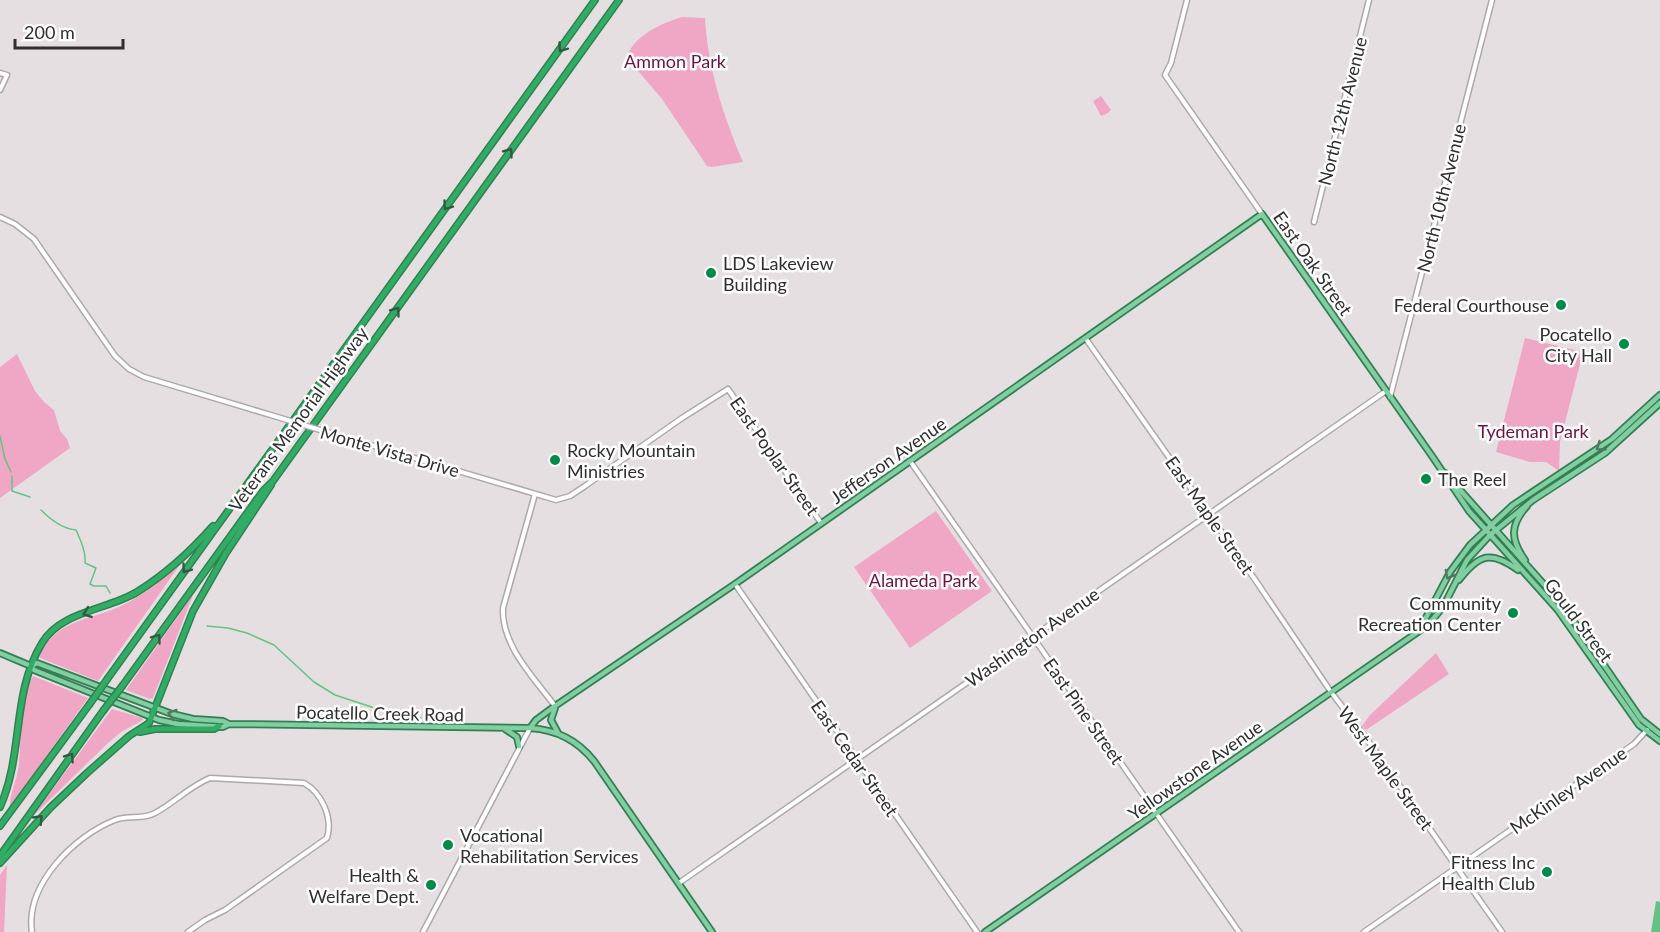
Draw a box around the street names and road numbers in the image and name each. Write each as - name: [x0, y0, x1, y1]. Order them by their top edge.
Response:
- street label: North 12th Avenue: [1313, 34, 1371, 188]
- street label: North 10th Avenue: [1412, 121, 1470, 275]
- street label: East Oak Street: [1269, 207, 1357, 320]
- street label: Veterans Memorial Highway: [224, 322, 373, 516]
- street label: East Poplar Street: [726, 392, 824, 520]
- street label: Jefferson Avenue: [826, 412, 950, 508]
- street label: Monte Vista Drive: [318, 421, 462, 481]
- street label: East Maple Street: [1161, 452, 1259, 579]
- street label: Gould Street: [1540, 574, 1618, 667]
- street label: Washington Avenue: [961, 583, 1103, 691]
- street label: East Pine Street: [1039, 654, 1129, 769]
- street label: East Cedar Street: [807, 696, 904, 821]
- street label: Pocatello Creek Road: [296, 701, 464, 725]
- street label: West Maple Street: [1334, 702, 1438, 834]
- street label: Yellowstone Avenue: [1124, 715, 1266, 825]
- street label: McKinley Avenue: [1506, 742, 1630, 838]

